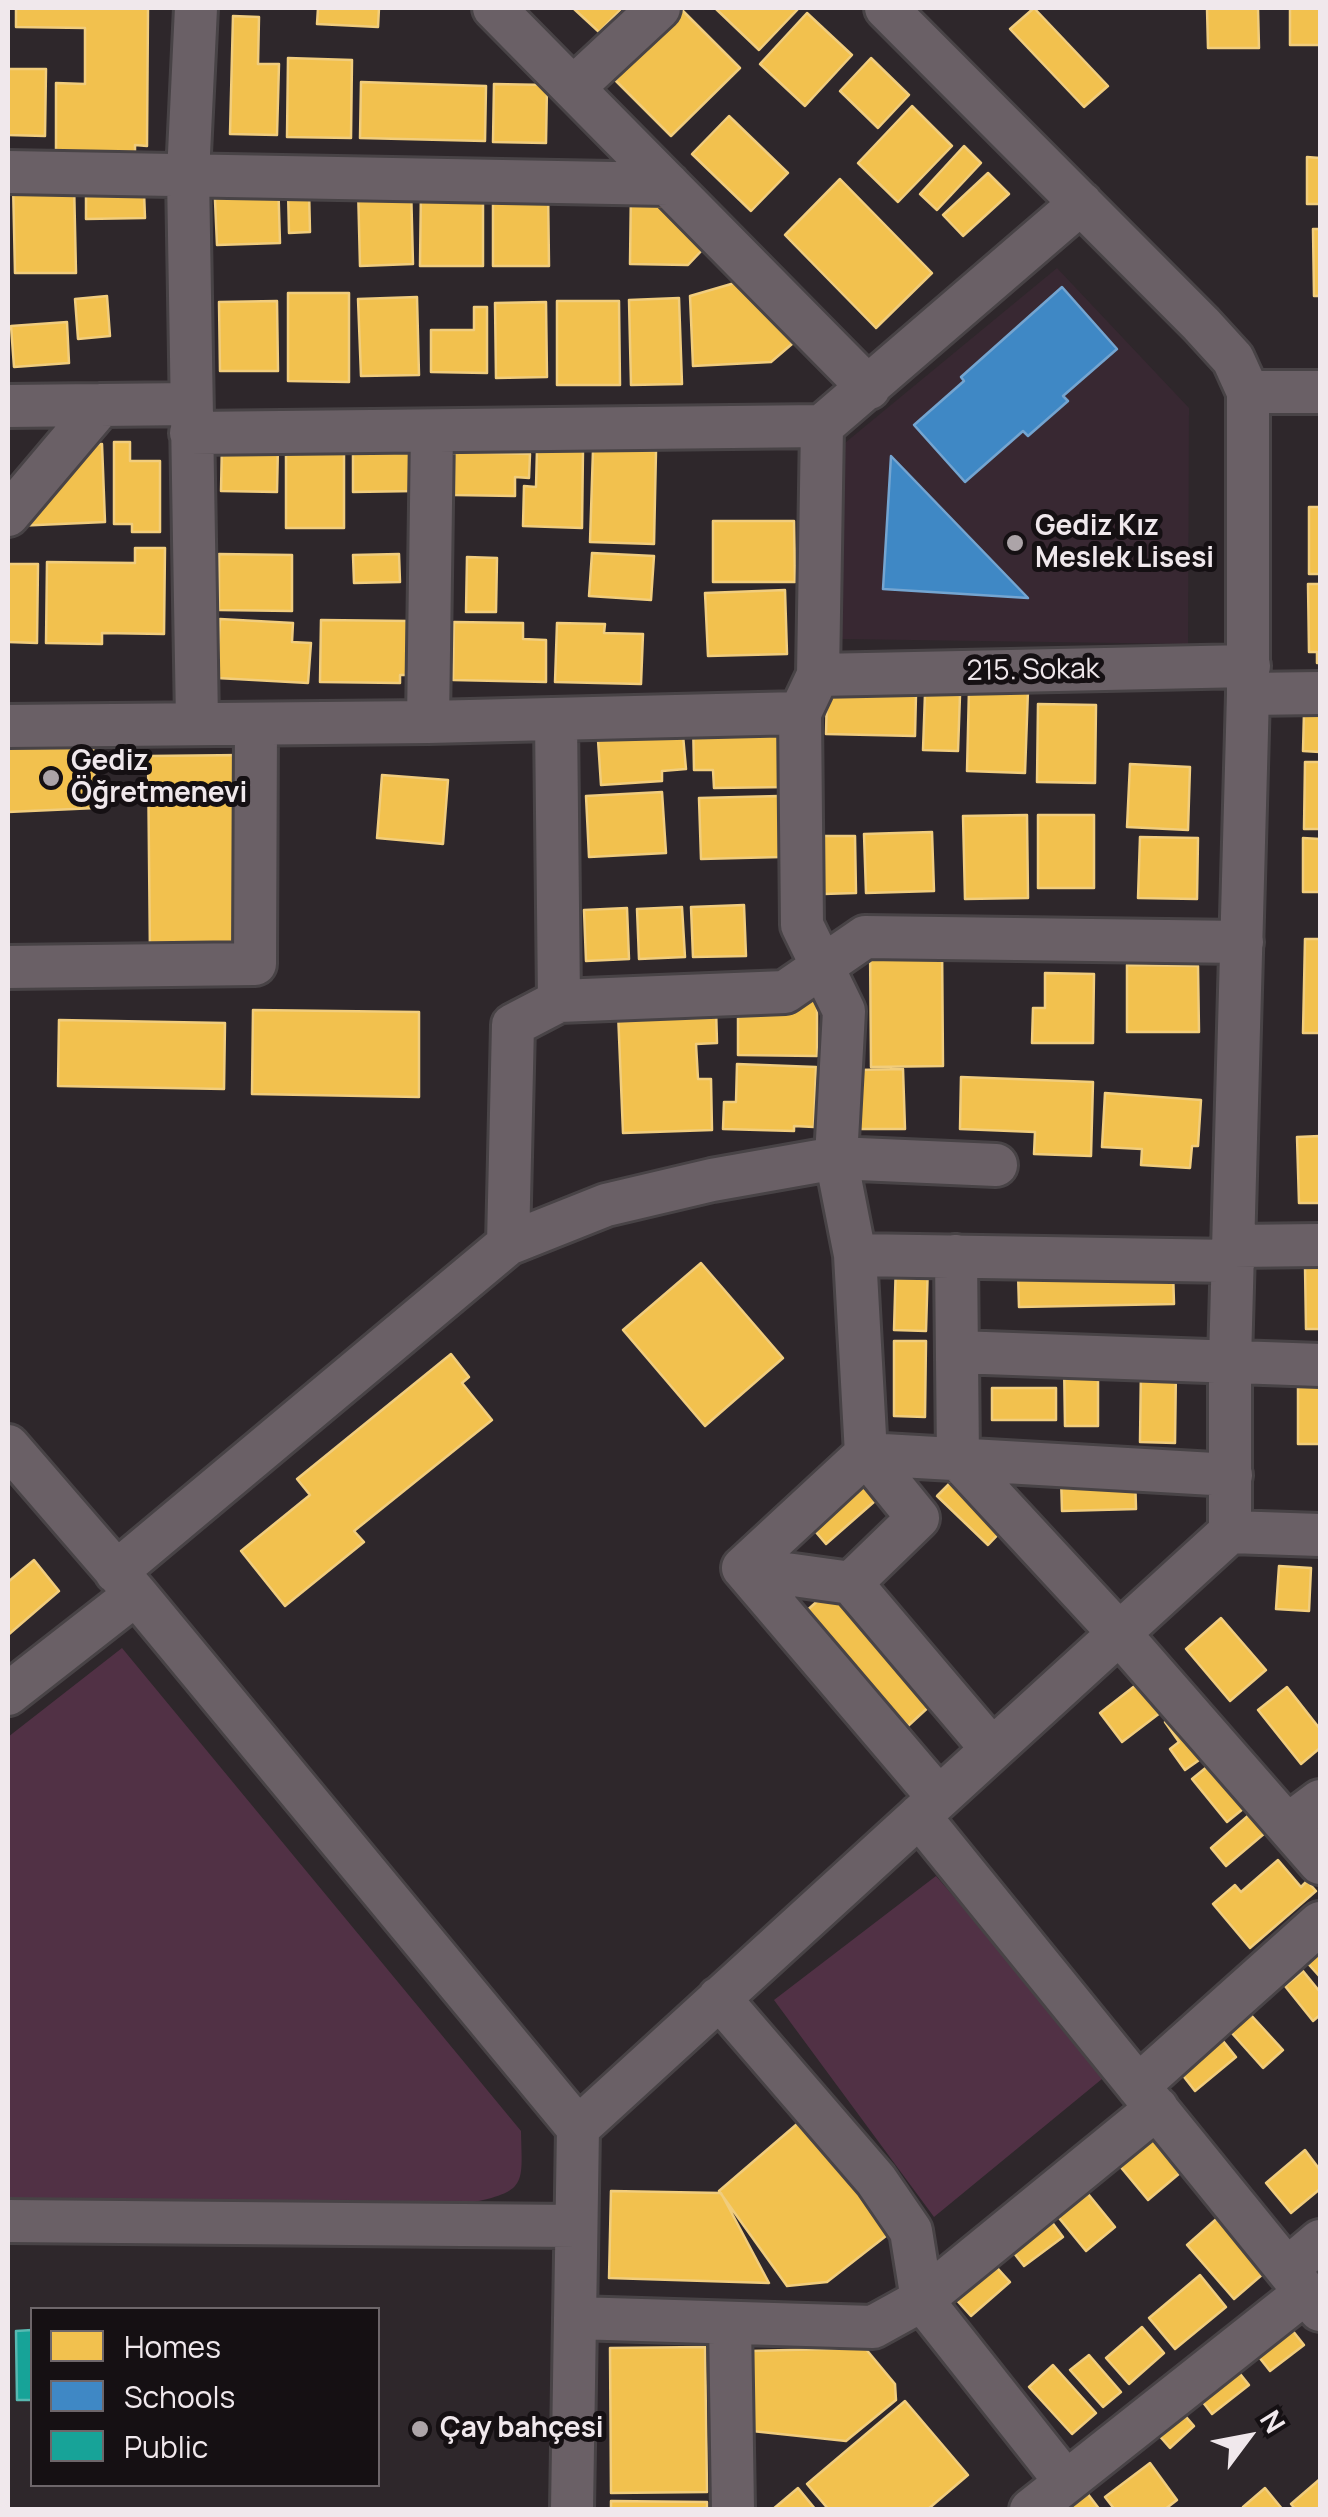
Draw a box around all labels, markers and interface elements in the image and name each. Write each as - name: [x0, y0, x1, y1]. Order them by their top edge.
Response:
- place label: Gediz Kız Meslek Lisesi: [1035, 510, 1214, 576]
- marker: Gediz Kız Meslek Lisesi: [1004, 532, 1026, 554]
- street label: 215. Sokak: [966, 653, 1100, 689]
- place label: Gediz Öğretmenevi: [71, 745, 247, 811]
- marker: Gediz Öğretmenevi: [40, 767, 62, 789]
- legend: [30, 2307, 380, 2487]
- text: Homes: [124, 2326, 221, 2367]
- text: Schools: [124, 2376, 235, 2417]
- north arrow: [1198, 2387, 1298, 2487]
- text: N: [1252, 2403, 1295, 2440]
- place label: Çay bahçesi: [440, 2412, 604, 2446]
- marker: Çay bahçesi: [409, 2418, 431, 2440]
- text: Public: [124, 2426, 208, 2467]

